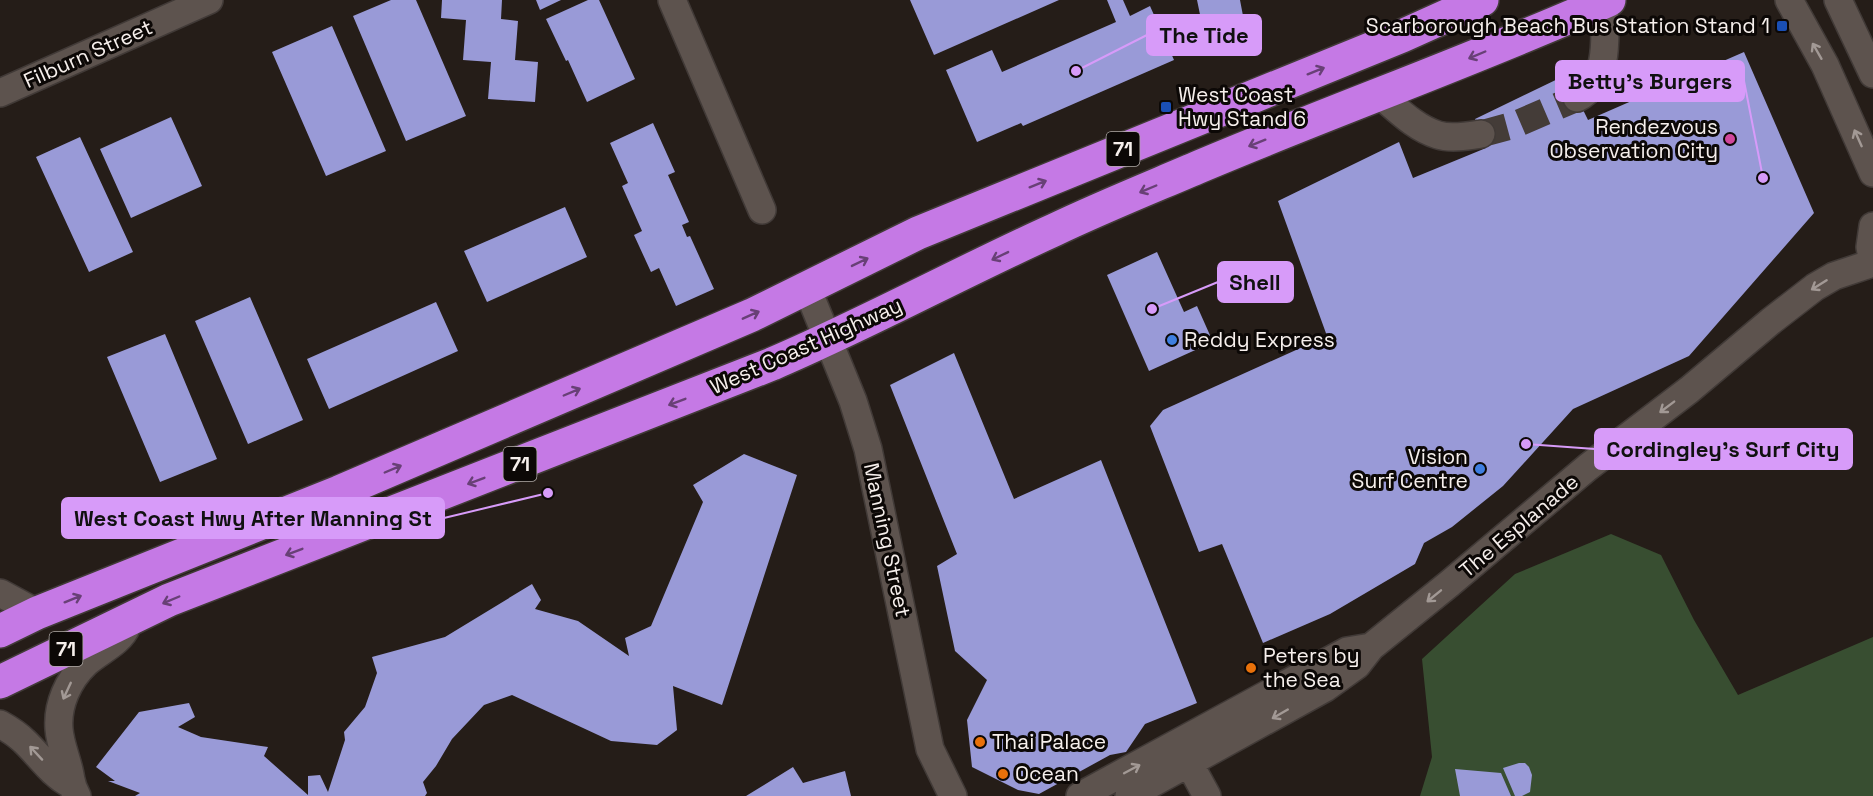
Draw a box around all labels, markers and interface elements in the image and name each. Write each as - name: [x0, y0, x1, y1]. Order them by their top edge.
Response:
- place label: Scarborough Beach Bus Station Stand 1: [1366, 12, 1770, 39]
- street label: Filburn Street: [19, 13, 156, 94]
- callout: The Tide: [1147, 15, 1261, 55]
- marker: Scarborough Beach Bus Station Stand 1: [1775, 19, 1789, 33]
- text: The Tide: [1159, 21, 1249, 49]
- one-way arrow: [1811, 43, 1823, 60]
- one-way arrow: [1469, 50, 1487, 62]
- callout: Betty's Burgers: [1556, 61, 1744, 101]
- one-way arrow: [1306, 65, 1325, 76]
- text: Betty's Burgers: [1568, 67, 1732, 95]
- place label: West Coast Hwy Stand 6: [1178, 81, 1306, 132]
- marker: West Coast Hwy Stand 6: [1159, 100, 1173, 114]
- place label: Rendezvous Observation City: [1549, 113, 1718, 164]
- one-way arrow: [1852, 130, 1864, 148]
- road number: 71: [1106, 132, 1140, 166]
- marker: Rendezvous Observation City: [1723, 132, 1737, 146]
- one-way arrow: [1248, 138, 1267, 149]
- one-way arrow: [1029, 178, 1047, 189]
- one-way arrow: [1139, 184, 1157, 195]
- one-way arrow: [992, 250, 1009, 262]
- one-way arrow: [850, 255, 868, 267]
- callout: Shell: [1218, 262, 1293, 302]
- text: Shell: [1229, 268, 1281, 296]
- one-way arrow: [1811, 280, 1828, 292]
- street label: West Coast Highway: [706, 291, 906, 400]
- one-way arrow: [742, 309, 760, 320]
- place label: Reddy Express: [1184, 326, 1335, 353]
- marker: Reddy Express: [1165, 333, 1179, 347]
- one-way arrow: [562, 386, 581, 397]
- one-way arrow: [668, 397, 686, 408]
- one-way arrow: [1659, 400, 1675, 413]
- callout: Cordingley's Surf City: [1595, 429, 1852, 469]
- text: Cordingley's Surf City: [1606, 435, 1840, 463]
- place label: Vision Surf Centre: [1352, 443, 1468, 494]
- road number: 71: [504, 447, 536, 481]
- street label: Manning Street: [858, 460, 917, 620]
- one-way arrow: [383, 462, 401, 474]
- marker: Vision Surf Centre: [1473, 462, 1487, 476]
- street label: The Esplanade: [1454, 468, 1584, 583]
- one-way arrow: [467, 476, 485, 487]
- callout: West Coast Hwy After Manning St: [62, 498, 444, 538]
- text: West Coast Hwy After Manning St: [74, 504, 432, 532]
- one-way arrow: [285, 547, 304, 558]
- one-way arrow: [1426, 590, 1442, 603]
- one-way arrow: [63, 592, 81, 603]
- one-way arrow: [162, 595, 180, 606]
- road number: 71: [50, 632, 82, 666]
- place label: Peters by the Sea: [1263, 642, 1360, 693]
- marker: Peters by the Sea: [1244, 661, 1258, 675]
- one-way arrow: [61, 682, 73, 700]
- one-way arrow: [1272, 708, 1289, 720]
- place label: Thai Palace: [992, 728, 1106, 755]
- marker: Thai Palace: [973, 735, 987, 749]
- one-way arrow: [29, 746, 43, 761]
- place label: Ocean: [1015, 760, 1079, 787]
- one-way arrow: [1122, 763, 1140, 774]
- marker: Ocean: [996, 767, 1010, 781]

